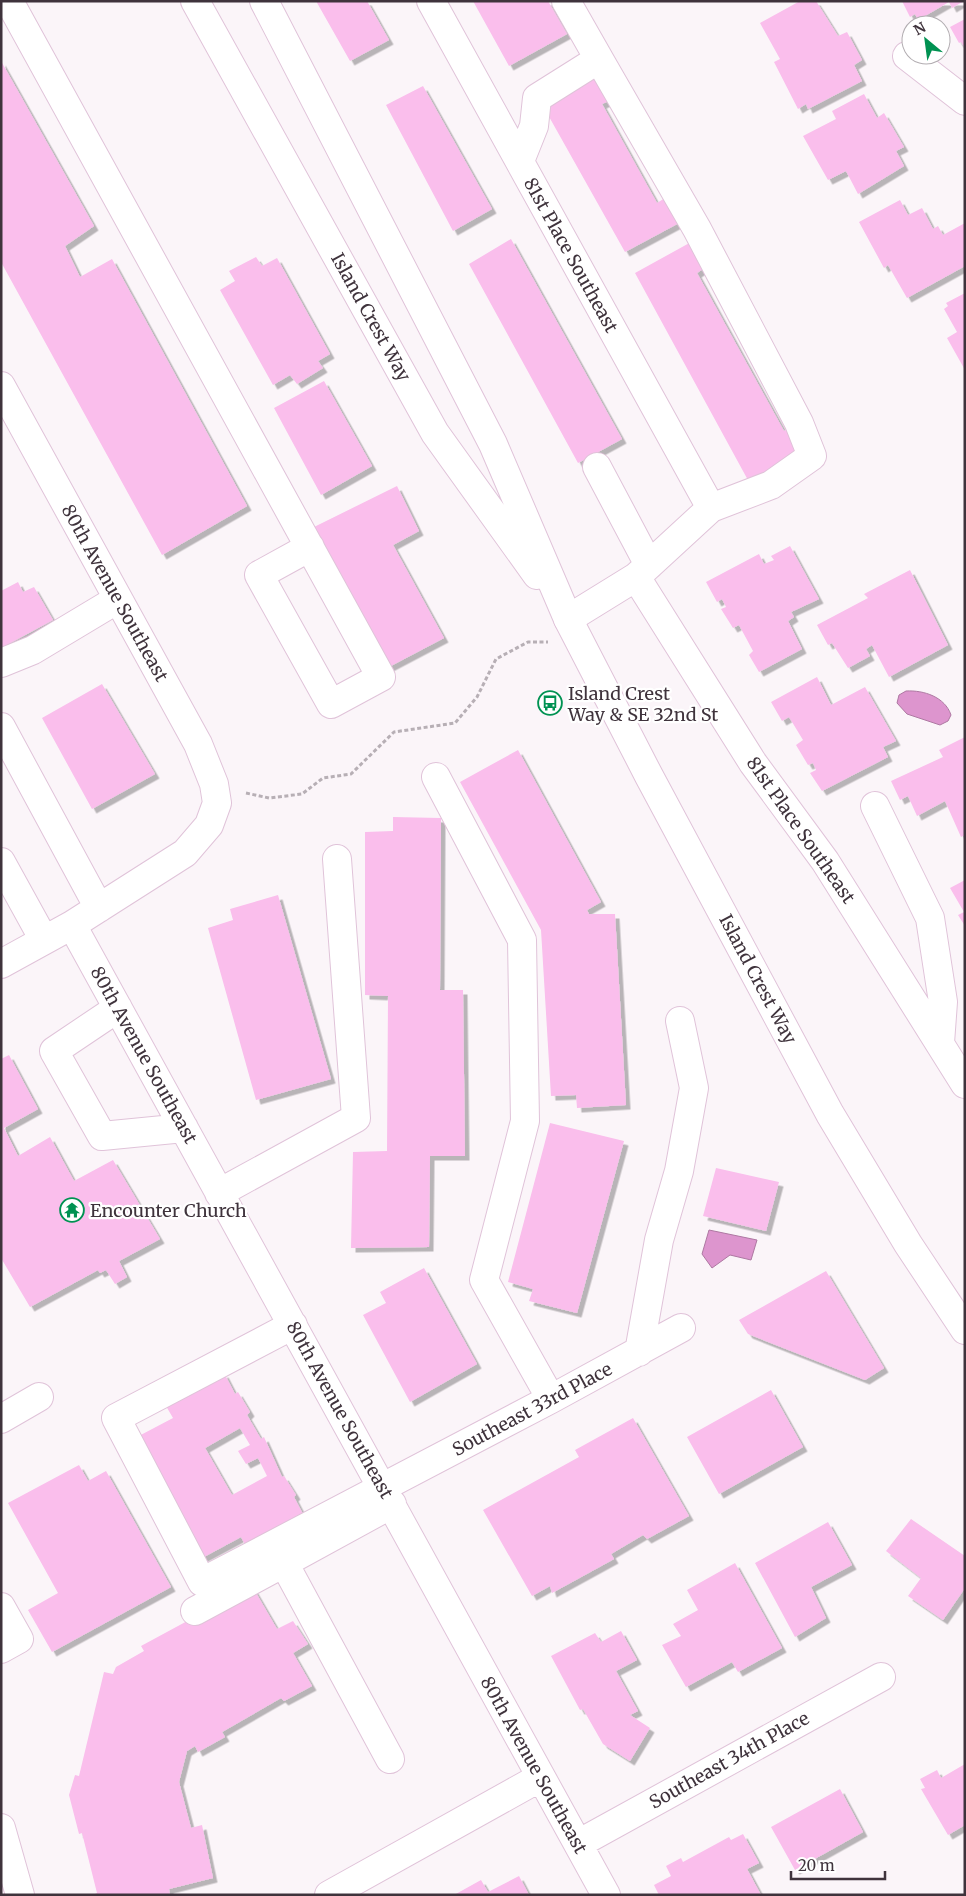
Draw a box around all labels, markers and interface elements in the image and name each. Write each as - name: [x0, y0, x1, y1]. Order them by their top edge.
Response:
- north arrow: [901, 15, 951, 65]
- text: N: [910, 18, 929, 39]
- street label: 81st Place Southeast: [519, 173, 623, 337]
- street label: Island Crest Way: [326, 249, 416, 386]
- street label: 80th Avenue Southeast: [57, 500, 173, 686]
- place label: Island Crest Way & SE 32nd St: [567, 682, 718, 726]
- bus stop icon: Island Crest Way & SE 32nd St: [537, 690, 563, 716]
- street label: 81st Place Southeast: [742, 752, 860, 908]
- street label: Island Crest Way: [714, 910, 802, 1048]
- street label: 80th Avenue Southeast: [86, 962, 202, 1148]
- temple icon: Encounter Church: [59, 1197, 85, 1223]
- place label: Encounter Church: [90, 1199, 247, 1222]
- street label: 80th Avenue Southeast: [282, 1317, 398, 1503]
- street label: Southeast 33rd Place: [448, 1357, 616, 1461]
- street label: 80th Avenue Southeast: [476, 1672, 592, 1858]
- street label: Southeast 34th Place: [645, 1706, 813, 1814]
- scale bar: [791, 1848, 885, 1880]
- text: 20 m: [798, 1856, 835, 1875]

